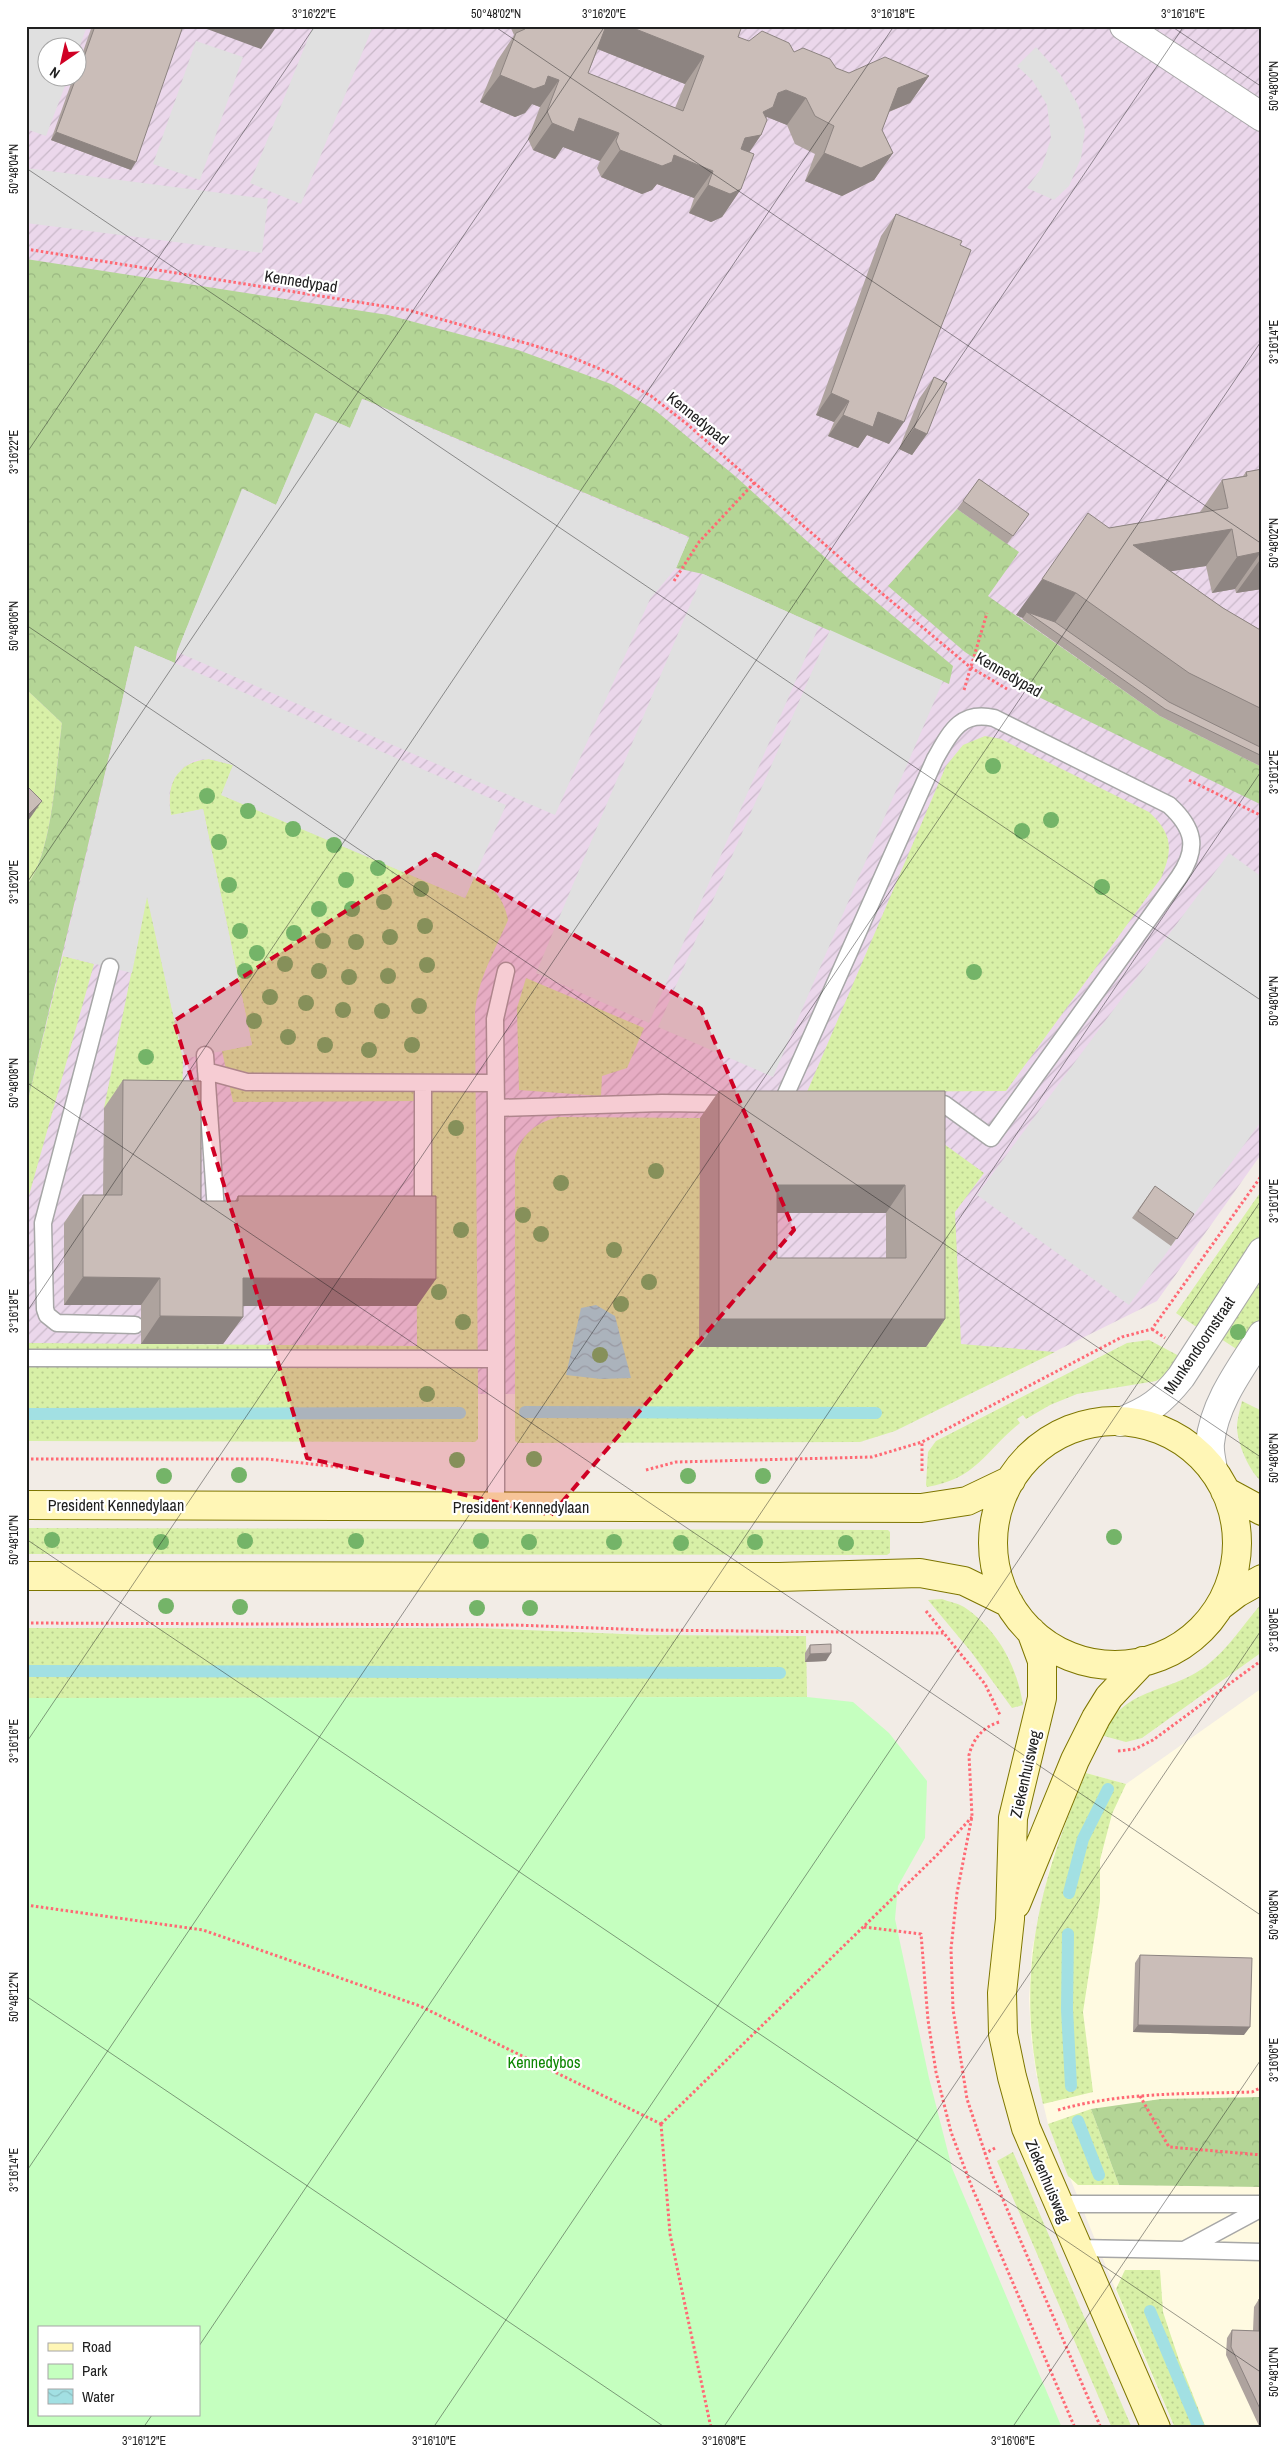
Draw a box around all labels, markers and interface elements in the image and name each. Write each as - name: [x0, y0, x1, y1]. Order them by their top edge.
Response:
- text: 3°16'22"E: [292, 6, 336, 22]
- text: 50°48'02"N: [471, 6, 521, 22]
- text: 3°16'20"E: [582, 6, 626, 22]
- text: 3°16'18"E: [871, 6, 915, 22]
- text: 3°16'16"E: [1161, 6, 1205, 22]
- north arrow: [38, 38, 88, 88]
- text: 50°48'00"N: [1266, 61, 1282, 111]
- text: N: [46, 63, 63, 83]
- text: 50°48'04"N: [6, 144, 22, 194]
- street label: Kennedypad: [263, 264, 339, 298]
- text: 3°16'14"E: [1266, 320, 1282, 364]
- street label: Kennedypad: [662, 386, 734, 450]
- text: 3°16'22"E: [6, 430, 22, 474]
- text: 50°48'02"N: [1266, 518, 1282, 568]
- text: 50°48'06"N: [6, 601, 22, 651]
- street label: Kennedypad: [972, 646, 1046, 702]
- text: 3°16'12"E: [1266, 750, 1282, 794]
- text: 3°16'20"E: [6, 860, 22, 904]
- text: 50°48'04"N: [1266, 976, 1282, 1026]
- text: 50°48'08"N: [6, 1058, 22, 1108]
- text: 3°16'10"E: [1266, 1179, 1282, 1223]
- text: 3°16'18"E: [6, 1289, 22, 1333]
- street label: Munkendoornstraat: [1158, 1292, 1240, 1398]
- text: 50°48'06"N: [1266, 1433, 1282, 1483]
- street label: President Kennedylaan: [48, 1494, 184, 1516]
- street label: President Kennedylaan: [453, 1496, 589, 1518]
- text: 50°48'10"N: [6, 1515, 22, 1565]
- text: 3°16'08"E: [1266, 1608, 1282, 1652]
- text: 3°16'16"E: [6, 1719, 22, 1763]
- street label: Ziekenhuisweg: [1004, 1727, 1046, 1820]
- text: 50°48'08"N: [1266, 1890, 1282, 1940]
- text: 50°48'12"N: [6, 1972, 22, 2022]
- text: 3°16'06"E: [1266, 2038, 1282, 2082]
- park label: Kennedybos: [508, 2051, 580, 2073]
- street label: Ziekenhuisweg: [1020, 2136, 1076, 2227]
- text: 3°16'14"E: [6, 2148, 22, 2192]
- legend: [38, 2326, 200, 2416]
- text: Road: [82, 2336, 111, 2357]
- text: 50°48'10"N: [1266, 2347, 1282, 2397]
- text: Park: [82, 2360, 108, 2381]
- text: Water: [82, 2386, 114, 2407]
- text: 3°16'12"E: [122, 2433, 166, 2449]
- text: 3°16'10"E: [412, 2433, 456, 2449]
- text: 3°16'08"E: [702, 2433, 746, 2449]
- text: 3°16'06"E: [991, 2433, 1035, 2449]

